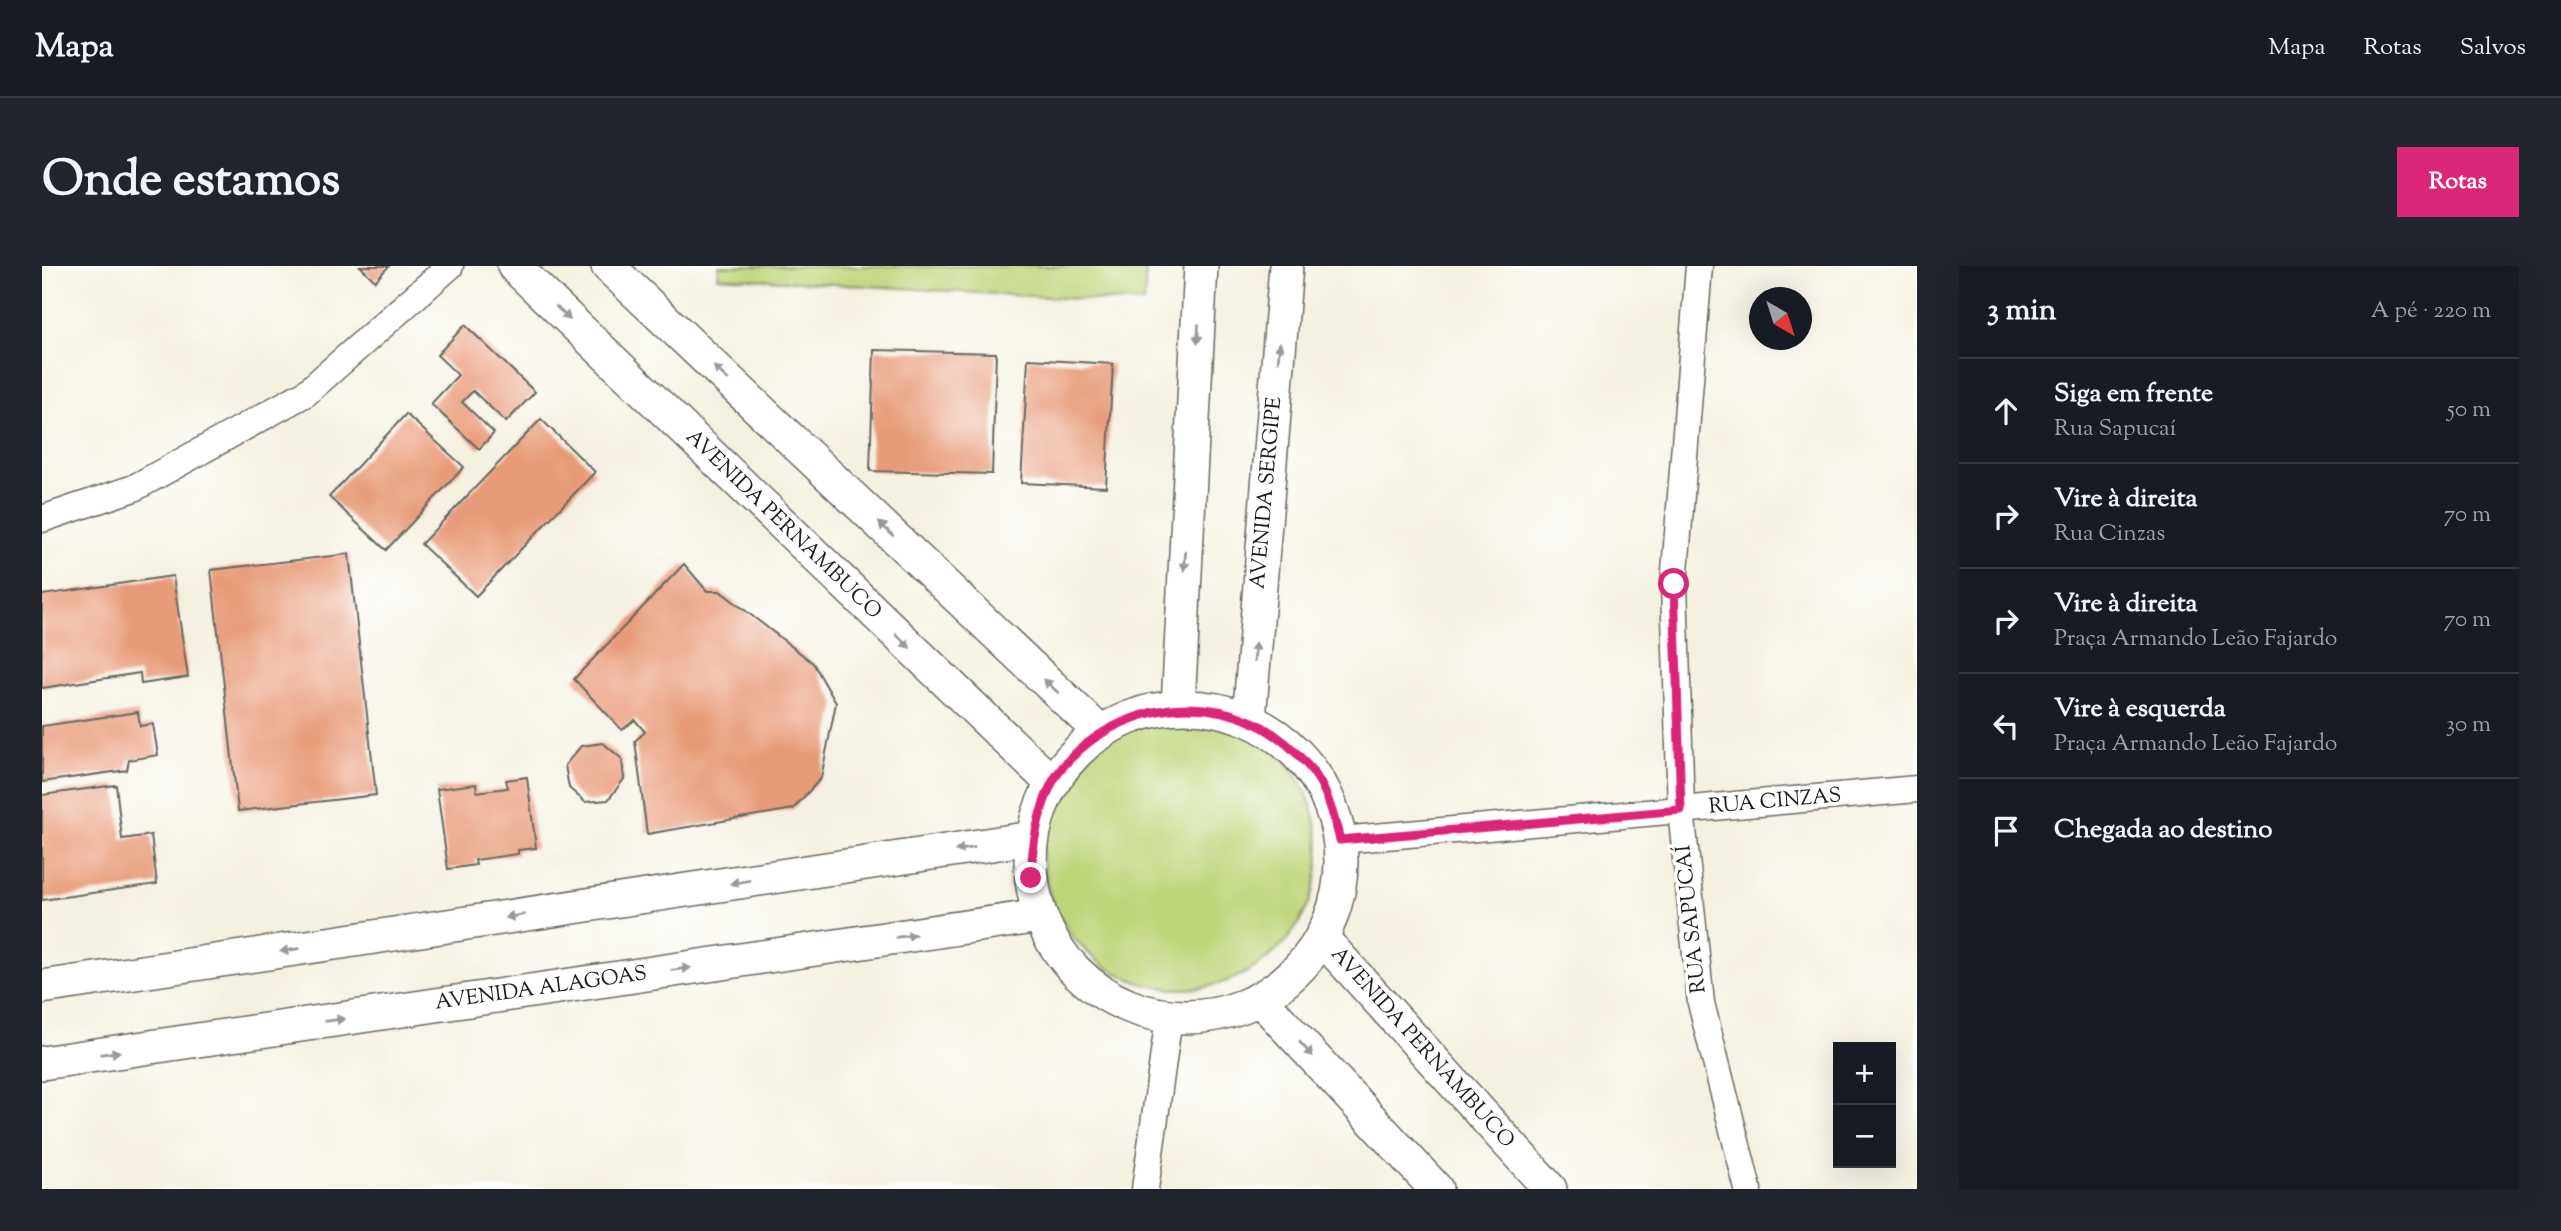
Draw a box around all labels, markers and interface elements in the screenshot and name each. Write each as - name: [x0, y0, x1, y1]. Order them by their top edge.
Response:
- text: Mapa: [35, 24, 114, 72]
- text: Mapa: [2268, 31, 2326, 65]
- text: Rotas: [2364, 31, 2422, 65]
- text: Salvos: [2460, 31, 2526, 65]
- text: Onde estamos: [42, 147, 340, 217]
- button: Rotas: [2397, 147, 2519, 217]
- north arrow: [1749, 287, 1812, 350]
- text: 3 min: [1987, 290, 2057, 333]
- text: A pé · 220 m: [2371, 295, 2491, 328]
- one-way arrow: [554, 305, 571, 321]
- one-way arrow: [1192, 323, 1203, 345]
- one-way arrow: [1274, 340, 1285, 362]
- one-way arrow: [713, 365, 730, 381]
- text: Siga em frente: [2054, 376, 2213, 413]
- icon: ahead: [1987, 392, 2025, 430]
- text: 50 m: [2447, 394, 2491, 427]
- street label: AVENIDA SERGIPE: [1244, 395, 1290, 590]
- text: Rua Sapucaí: [2054, 413, 2176, 446]
- street label: AVENIDA PERNAMBUCO: [678, 423, 888, 627]
- text: Vire à direita: [2054, 481, 2198, 518]
- icon: right: [1987, 497, 2025, 535]
- text: 70 m: [2444, 499, 2491, 532]
- text: Rua Cinzas: [2054, 518, 2165, 551]
- one-way arrow: [878, 522, 895, 538]
- one-way arrow: [1180, 551, 1191, 573]
- route start: [1658, 568, 1689, 599]
- text: Vire à direita: [2054, 586, 2198, 623]
- icon: right: [1987, 602, 2025, 640]
- text: 70 m: [2444, 604, 2491, 637]
- text: Praça Armando Leão Fajardo: [2054, 623, 2337, 656]
- one-way arrow: [895, 632, 912, 649]
- one-way arrow: [1250, 640, 1261, 662]
- one-way arrow: [1043, 678, 1060, 694]
- text: Vire à esquerda: [2054, 691, 2226, 728]
- icon: left: [1987, 707, 2025, 745]
- text: 30 m: [2446, 709, 2491, 742]
- text: Praça Armando Leão Fajardo: [2054, 728, 2337, 761]
- street label: RUA CINZAS: [1707, 781, 1843, 823]
- icon: arrive: [1987, 812, 2025, 850]
- text: Chegada ao destino: [2054, 812, 2272, 849]
- one-way arrow: [954, 843, 976, 854]
- street label: RUA SAPUCAÍ: [1669, 843, 1715, 995]
- route end: [1015, 862, 1046, 893]
- one-way arrow: [729, 877, 751, 888]
- one-way arrow: [504, 911, 526, 922]
- one-way arrow: [895, 930, 917, 941]
- street label: AVENIDA PERNAMBUCO: [1323, 941, 1521, 1155]
- one-way arrow: [279, 945, 301, 956]
- street label: AVENIDA ALAGOAS: [433, 959, 649, 1019]
- one-way arrow: [670, 963, 692, 974]
- one-way arrow: [324, 1014, 346, 1025]
- one-way arrow: [1298, 1040, 1314, 1058]
- map controls: [1833, 1042, 1896, 1168]
- button: +: [1833, 1042, 1896, 1105]
- one-way arrow: [99, 1047, 121, 1058]
- button: −: [1833, 1105, 1896, 1168]

